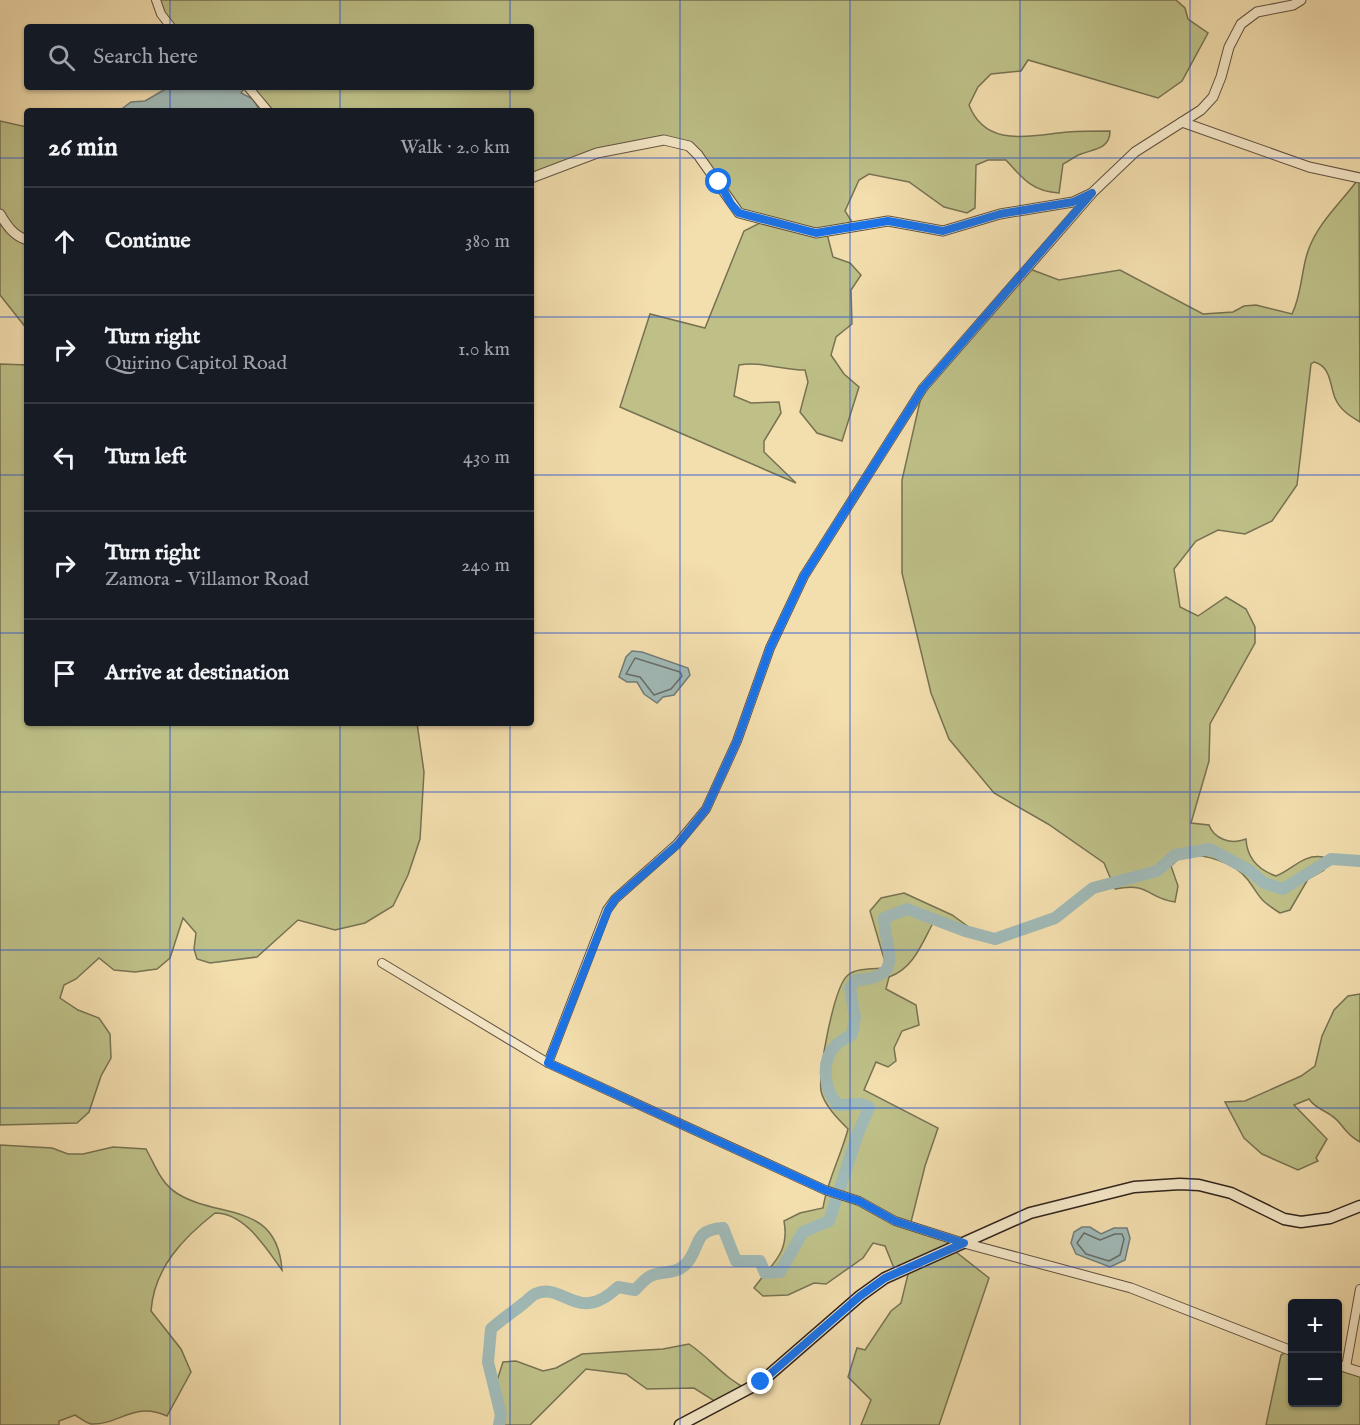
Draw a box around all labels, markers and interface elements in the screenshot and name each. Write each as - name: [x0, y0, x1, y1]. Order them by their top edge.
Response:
- search box: [24, 24, 534, 90]
- icon: search: [45, 41, 78, 74]
- text: Search here: [93, 43, 198, 71]
- text: 26 min: [48, 131, 118, 164]
- text: Walk · 2.0 km: [400, 135, 510, 160]
- route start: [705, 168, 731, 194]
- icon: ahead: [48, 225, 81, 258]
- text: Continue: [105, 227, 191, 255]
- text: 380 m: [465, 229, 510, 254]
- text: Turn right: [105, 323, 200, 351]
- icon: right: [48, 333, 81, 366]
- text: 1.0 km: [458, 337, 510, 362]
- text: Quirino Capitol Road: [105, 351, 287, 376]
- icon: left: [48, 441, 81, 474]
- text: Turn left: [105, 443, 187, 471]
- text: 430 m: [463, 445, 510, 470]
- text: Turn right: [105, 539, 200, 567]
- icon: right: [48, 549, 81, 582]
- text: 240 m: [461, 553, 510, 578]
- text: Zamora - Villamor Road: [105, 567, 309, 592]
- icon: arrive: [48, 657, 81, 690]
- text: Arrive at destination: [105, 659, 289, 687]
- map controls: [1288, 1299, 1342, 1407]
- button: +: [1288, 1299, 1342, 1353]
- button: −: [1288, 1353, 1342, 1407]
- route end: [747, 1368, 773, 1394]

